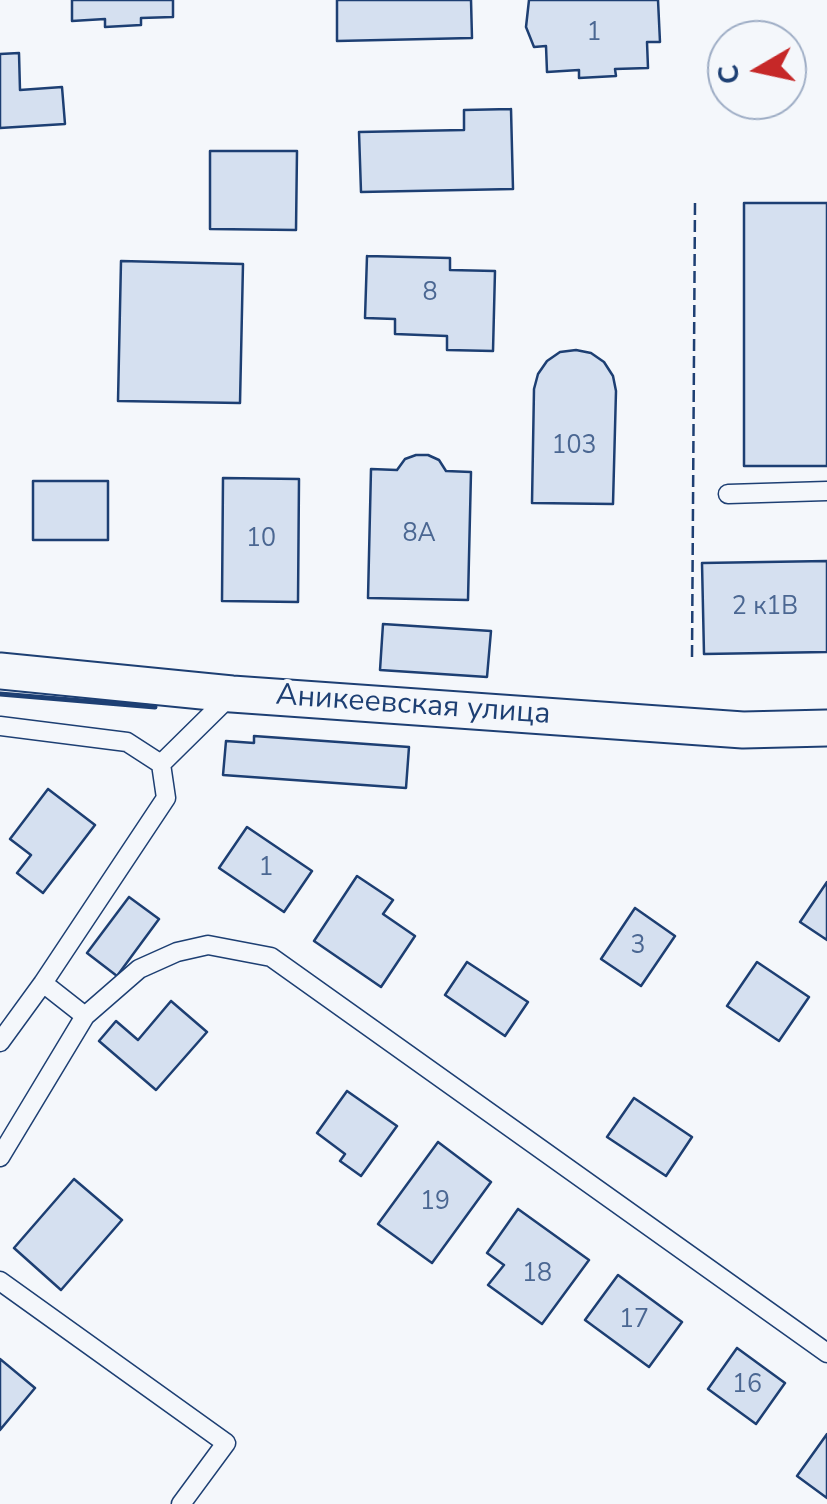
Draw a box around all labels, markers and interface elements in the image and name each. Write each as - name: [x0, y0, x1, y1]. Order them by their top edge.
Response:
- house number: 1: [587, 19, 601, 49]
- north arrow: [707, 20, 807, 120]
- text: С: [709, 62, 750, 87]
- house number: 8: [423, 279, 437, 309]
- house number: 103: [552, 432, 596, 462]
- house number: 8А: [402, 520, 436, 550]
- house number: 10: [246, 525, 276, 555]
- house number: 2 к1В: [732, 593, 798, 623]
- street label: Аникеевская улица: [274, 678, 552, 734]
- house number: 1: [259, 854, 273, 884]
- house number: 3: [631, 932, 645, 962]
- house number: 19: [420, 1188, 450, 1218]
- house number: 18: [522, 1260, 552, 1290]
- house number: 17: [619, 1306, 649, 1336]
- house number: 16: [732, 1371, 762, 1401]

